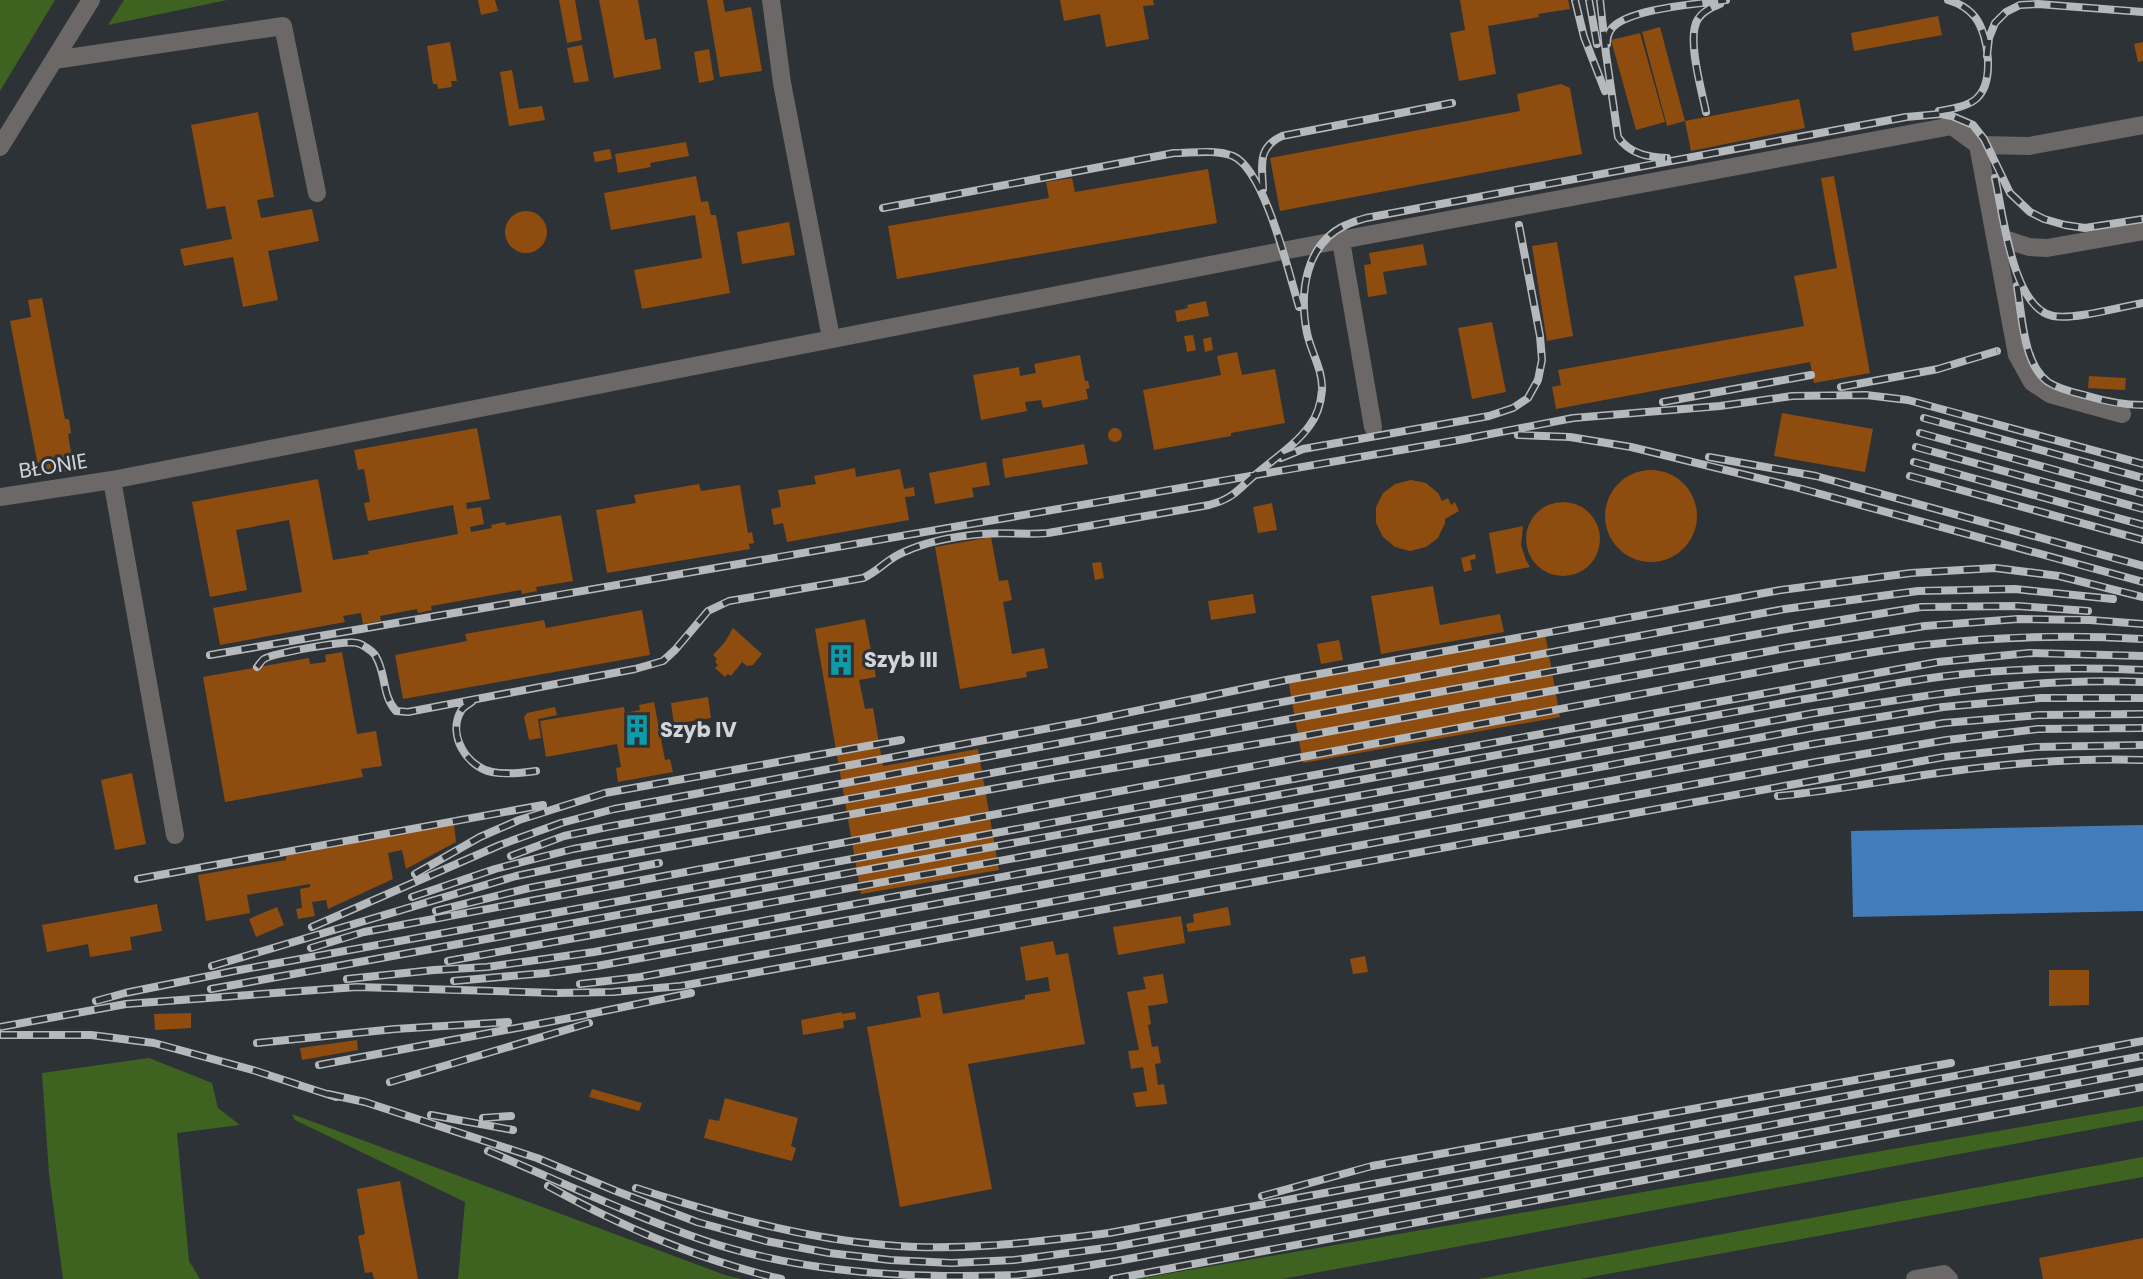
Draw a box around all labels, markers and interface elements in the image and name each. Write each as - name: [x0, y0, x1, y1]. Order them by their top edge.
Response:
- street label: BŁONIE: [16, 446, 89, 485]
- building icon: Szyb III: [824, 643, 858, 677]
- place label: Szyb III: [864, 645, 938, 674]
- building icon: Szyb IV: [620, 713, 654, 747]
- place label: Szyb IV: [660, 715, 738, 744]

